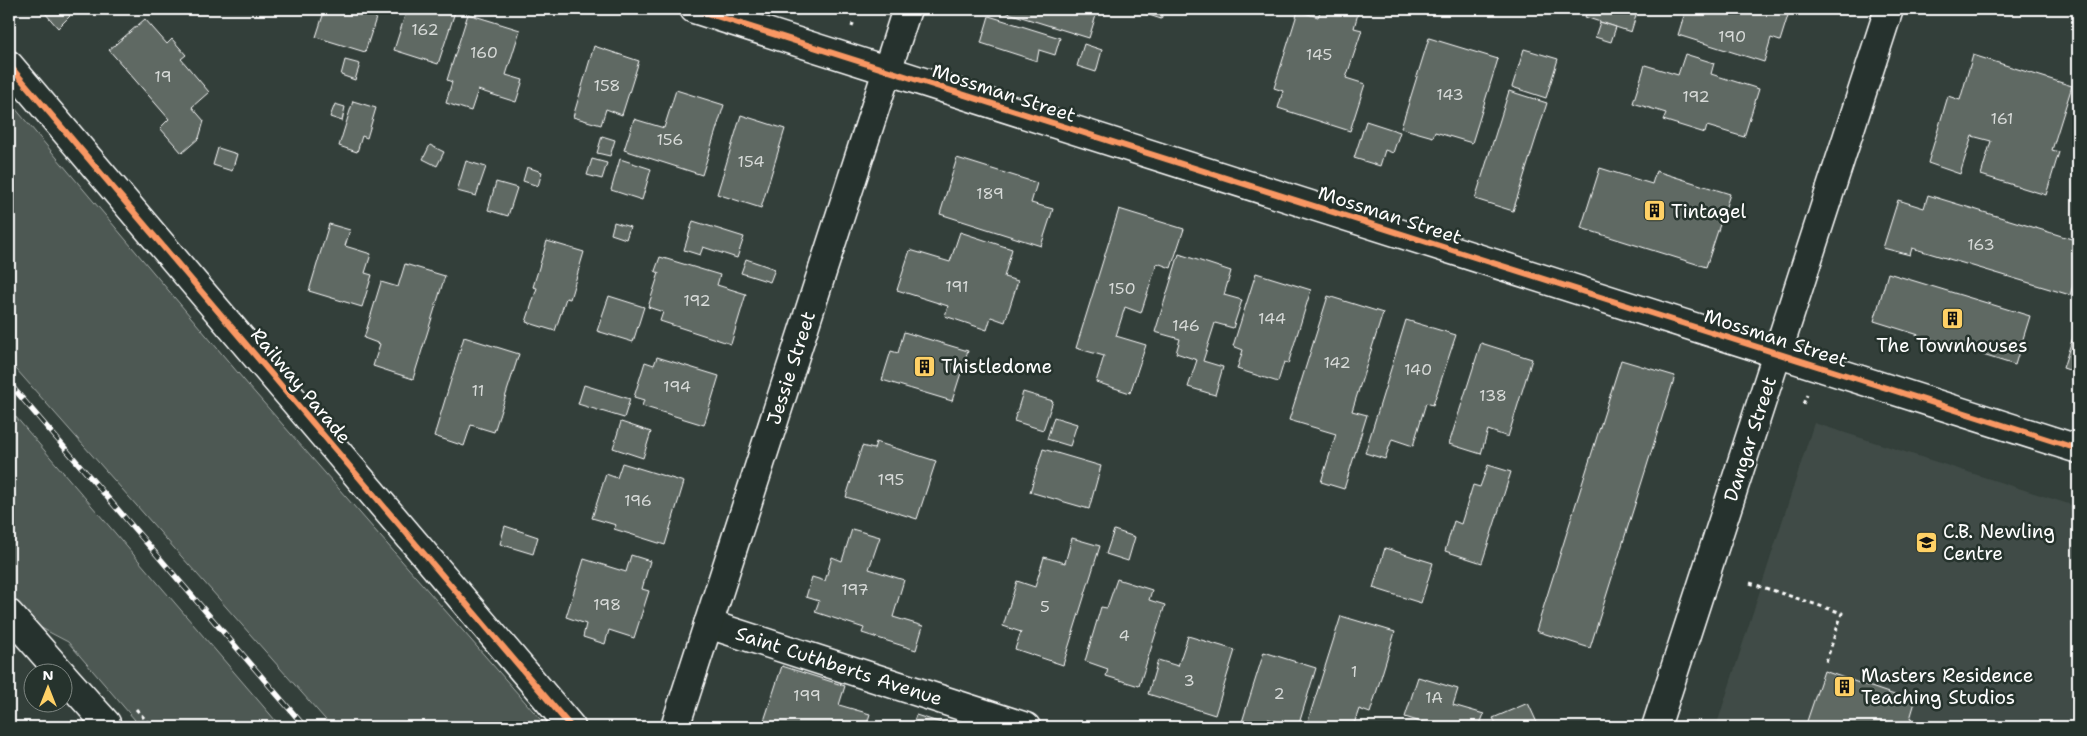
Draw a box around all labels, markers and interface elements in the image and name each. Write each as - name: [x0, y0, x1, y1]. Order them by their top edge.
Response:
- house number: 162: [411, 19, 439, 40]
- house number: 190: [1718, 26, 1746, 47]
- house number: 160: [470, 42, 498, 63]
- house number: 145: [1306, 44, 1332, 65]
- street label: Mossman Street: [929, 58, 1079, 128]
- house number: 19: [154, 66, 172, 87]
- house number: 158: [593, 75, 621, 96]
- house number: 143: [1436, 84, 1464, 105]
- house number: 192: [1682, 86, 1710, 107]
- house number: 161: [1991, 108, 2013, 129]
- house number: 156: [656, 129, 684, 150]
- house number: 154: [737, 151, 765, 172]
- street label: Mossman Street: [1315, 180, 1465, 250]
- house number: 189: [976, 183, 1004, 204]
- building icon: Tintagel: [1643, 199, 1667, 223]
- place label: Tintagel: [1671, 199, 1747, 224]
- house number: 163: [1967, 234, 1995, 255]
- house number: 191: [945, 276, 969, 297]
- house number: 150: [1108, 278, 1136, 299]
- house number: 192: [683, 290, 711, 311]
- street label: Mossman Street: [1701, 303, 1851, 373]
- building icon: The Townhouses: [1940, 307, 1964, 331]
- street label: Jessie Street: [761, 308, 821, 428]
- house number: 144: [1258, 308, 1286, 329]
- house number: 146: [1172, 315, 1200, 336]
- street label: Railway Parade: [245, 323, 357, 449]
- place label: The Townhouses: [1876, 333, 2028, 358]
- house number: 142: [1323, 352, 1351, 373]
- building icon: Thistledome: [913, 354, 937, 378]
- place label: Thistledome: [941, 354, 1052, 379]
- house number: 140: [1404, 359, 1432, 380]
- street label: Dangar Street: [1718, 373, 1782, 505]
- house number: 194: [663, 376, 691, 397]
- house number: 11: [472, 380, 484, 401]
- house number: 138: [1479, 385, 1507, 406]
- house number: 195: [878, 469, 904, 490]
- house number: 196: [624, 490, 652, 511]
- place label: C.B. Newling Centre: [1943, 519, 2055, 566]
- school or university icon: C.B. Newling Centre: [1915, 530, 1939, 554]
- house number: 197: [841, 579, 869, 600]
- house number: 198: [593, 594, 621, 615]
- house number: 5: [1040, 596, 1050, 617]
- street label: Saint Cuthberts Avenue: [732, 621, 946, 711]
- house number: 4: [1118, 625, 1130, 646]
- house number: 1: [1351, 661, 1357, 682]
- place label: Masters Residence Teaching Studios: [1861, 663, 2034, 710]
- north arrow: [22, 664, 72, 714]
- text: N: [42, 666, 54, 684]
- house number: 3: [1183, 670, 1195, 691]
- building icon: Masters Residence Teaching Studios: [1833, 674, 1857, 698]
- house number: 2: [1273, 683, 1285, 704]
- house number: 199: [793, 685, 821, 706]
- house number: 1A: [1425, 687, 1443, 708]

